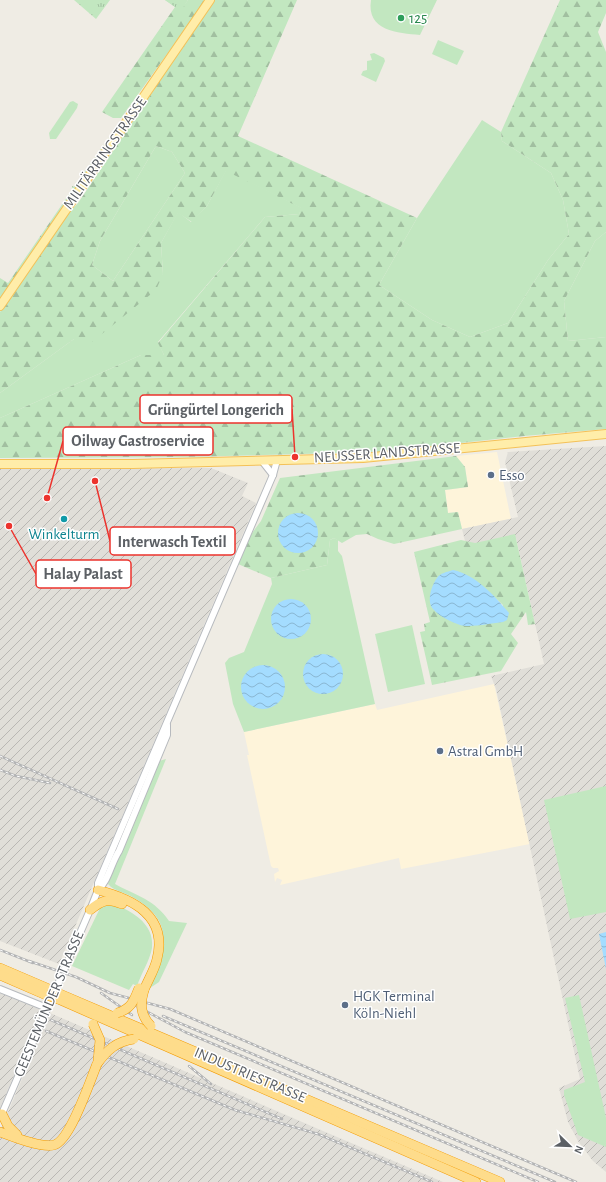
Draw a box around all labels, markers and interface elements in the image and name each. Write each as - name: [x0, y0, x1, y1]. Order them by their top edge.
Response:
- place label: 125: [409, 11, 427, 26]
- marker: 125: [396, 13, 406, 23]
- street label: MILITÄRRINGSTRASSE: [60, 94, 149, 212]
- callout: Grüngürtel Longerich: [140, 395, 292, 423]
- text: Grüngürtel Longerich: [148, 402, 284, 418]
- callout: Oilway Gastroservice: [63, 427, 213, 455]
- text: Oilway Gastroservice: [71, 433, 205, 450]
- street label: NEUSSER LANDSTRASSE: [313, 440, 461, 466]
- place label: Esso: [499, 468, 525, 483]
- marker: Esso: [486, 470, 496, 480]
- marker: Winkelturm: [59, 514, 69, 524]
- place label: Winkelturm: [28, 527, 100, 542]
- callout: Interwasch Textil: [110, 527, 235, 555]
- text: Interwasch Textil: [117, 534, 227, 550]
- callout: Halay Palast: [36, 560, 131, 588]
- text: Halay Palast: [43, 566, 123, 583]
- place label: Astral GmbH: [448, 744, 523, 759]
- marker: Astral GmbH: [435, 746, 445, 756]
- street label: GEESTEMÜNDER STRASSE: [10, 928, 87, 1079]
- place label: HGK Terminal Köln-Niehl: [353, 989, 435, 1021]
- marker: HGK Terminal Köln-Niehl: [340, 1000, 350, 1010]
- street label: INDUSTRIESTRASSE: [192, 1045, 308, 1105]
- north arrow: [550, 1126, 590, 1166]
- text: N: [572, 1144, 585, 1155]

